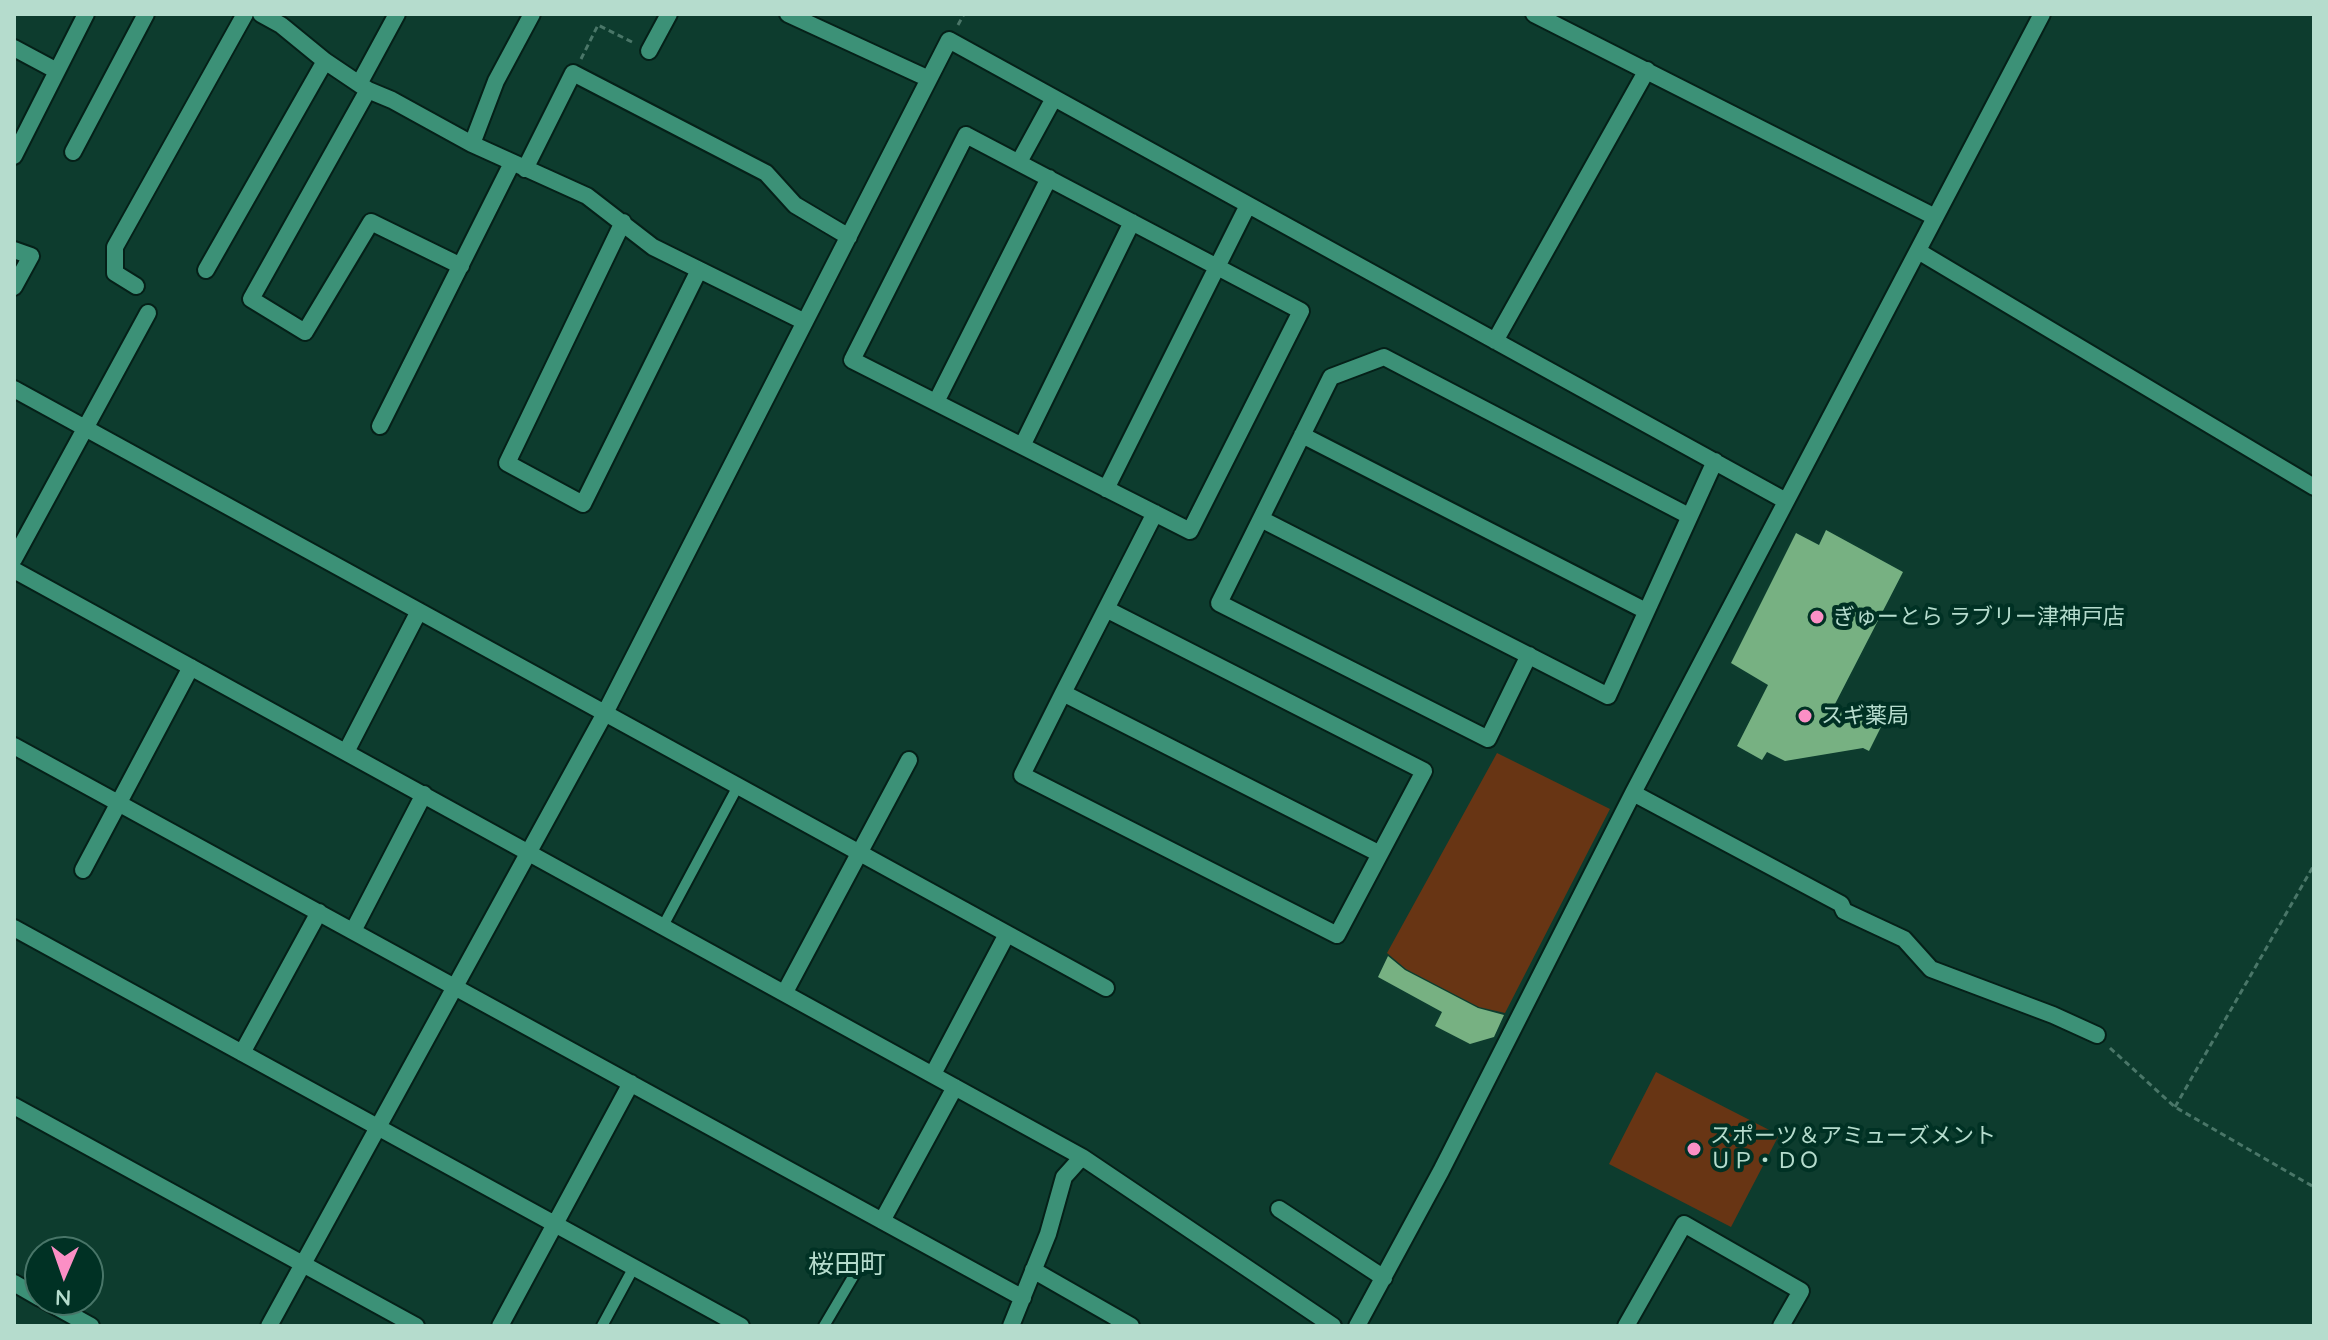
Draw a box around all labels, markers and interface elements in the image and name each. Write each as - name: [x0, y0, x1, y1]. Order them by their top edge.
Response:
- place label: ぎゅーとら ラブリー津神戸店: [1833, 604, 2125, 630]
- marker: ぎゅーとら ラブリー津神戸店: [1808, 608, 1826, 626]
- place label: スギ薬局: [1821, 703, 1909, 729]
- marker: スギ薬局: [1796, 707, 1814, 725]
- place label: スポーツ＆アミューズメント ＵＰ・ＤＯ: [1710, 1123, 1996, 1174]
- marker: スポーツ＆アミューズメント ＵＰ・ＤＯ: [1685, 1140, 1703, 1158]
- north arrow: [24, 1236, 104, 1316]
- district label: 桜田町: [808, 1249, 886, 1281]
- text: N: [55, 1284, 72, 1312]

